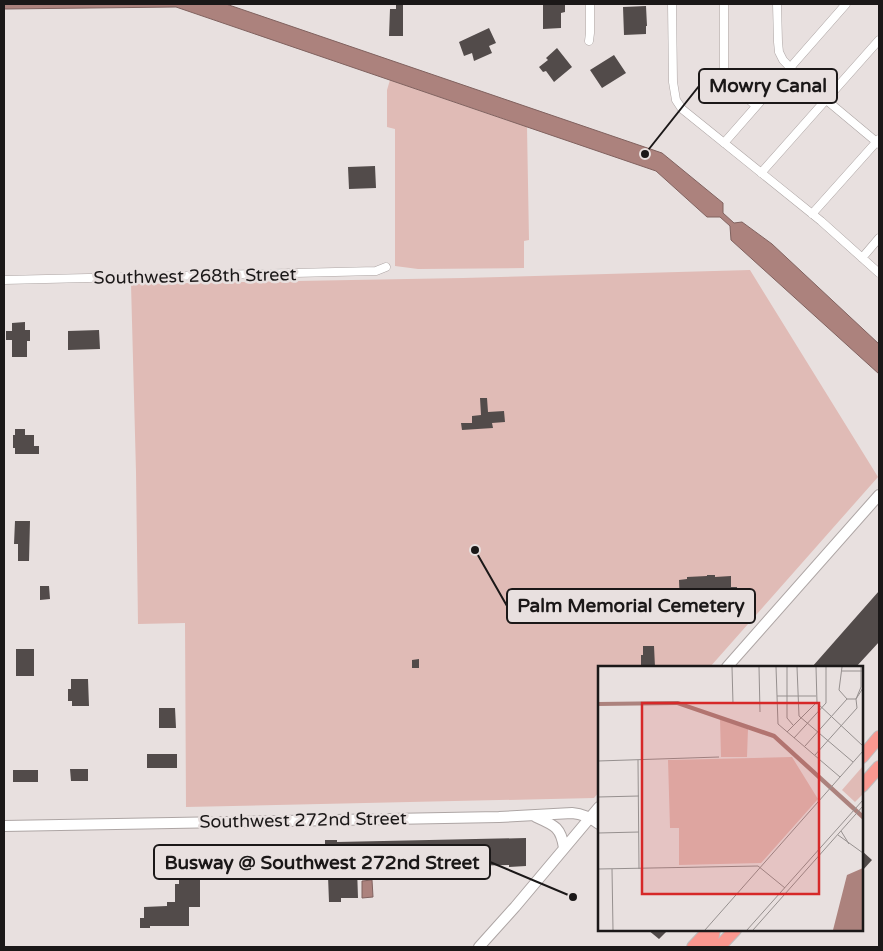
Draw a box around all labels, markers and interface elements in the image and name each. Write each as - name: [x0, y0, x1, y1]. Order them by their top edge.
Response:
- callout: Mowry Canal: [699, 69, 837, 103]
- text: Mowry Canal: [709, 75, 827, 98]
- street label: Southwest 268th Street: [93, 263, 297, 289]
- callout: Palm Memorial Cemetery: [507, 589, 755, 623]
- text: Palm Memorial Cemetery: [517, 595, 746, 618]
- inset map: [598, 666, 863, 931]
- street label: Southwest 272nd Street: [199, 807, 407, 833]
- callout: Busway @ Southwest 272nd Street: [154, 845, 490, 879]
- text: Busway @ Southwest 272nd Street: [164, 852, 480, 875]

